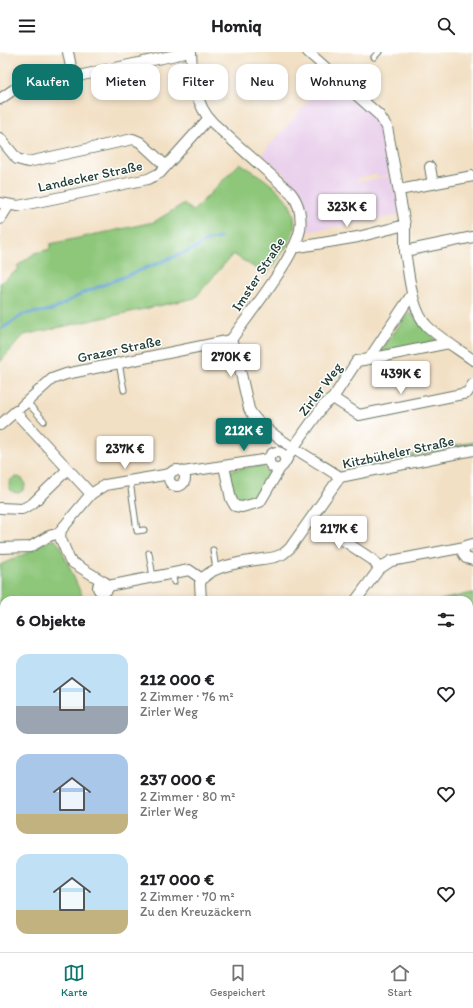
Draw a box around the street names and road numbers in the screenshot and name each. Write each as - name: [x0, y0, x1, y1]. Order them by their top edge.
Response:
- street label: Landecker Straße: [36, 157, 144, 196]
- street label: Imster Straße: [228, 234, 289, 314]
- street label: Grazer Straße: [76, 332, 163, 367]
- street label: Zirler Weg: [295, 359, 346, 419]
- street label: Kitzbüheler Straße: [341, 432, 456, 473]

